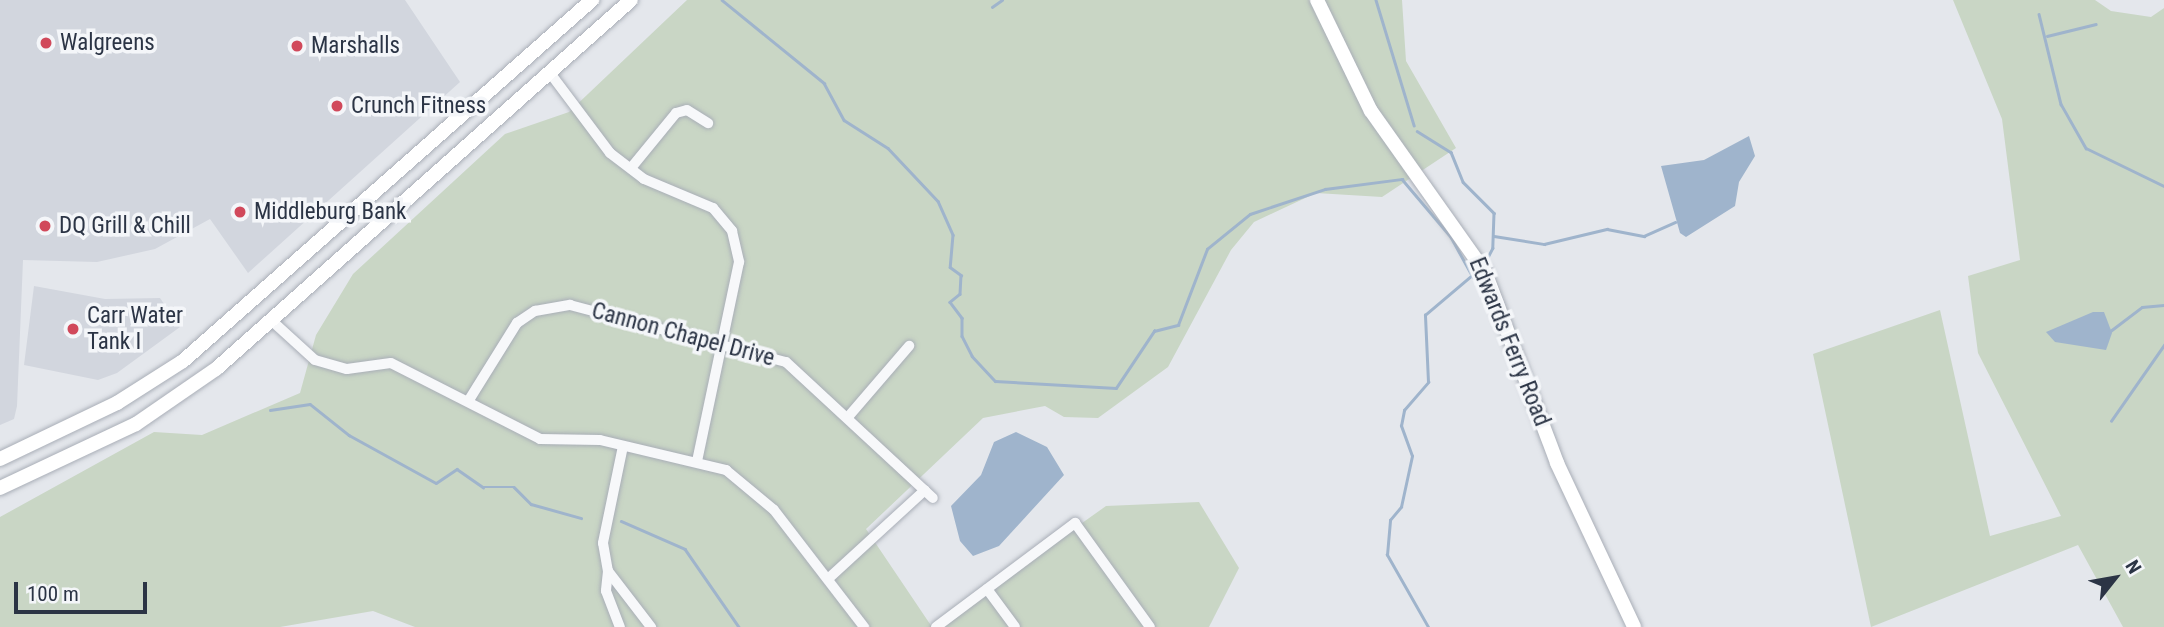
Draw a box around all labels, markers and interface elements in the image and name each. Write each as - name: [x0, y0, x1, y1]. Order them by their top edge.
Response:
- place label: Walgreens: [60, 29, 155, 57]
- place label: Marshalls: [311, 32, 400, 60]
- marker: Walgreens: [38, 35, 54, 51]
- marker: Marshalls: [289, 38, 305, 54]
- place label: Crunch Fitness: [351, 92, 486, 120]
- marker: Crunch Fitness: [329, 98, 345, 114]
- place label: Middleburg Bank: [254, 198, 406, 226]
- marker: Middleburg Bank: [232, 204, 248, 220]
- place label: DQ Grill & Chill: [59, 212, 191, 240]
- marker: DQ Grill & Chill: [37, 218, 53, 234]
- street label: Edwards Ferry Road: [1463, 254, 1555, 430]
- street label: Cannon Chapel Drive: [589, 297, 777, 373]
- place label: Carr Water Tank I: [87, 302, 183, 356]
- marker: Carr Water Tank I: [65, 321, 81, 337]
- north arrow: [2080, 543, 2150, 613]
- text: N: [2121, 556, 2146, 578]
- scale bar: [18, 568, 150, 612]
- text: 100 m: [27, 582, 79, 606]

